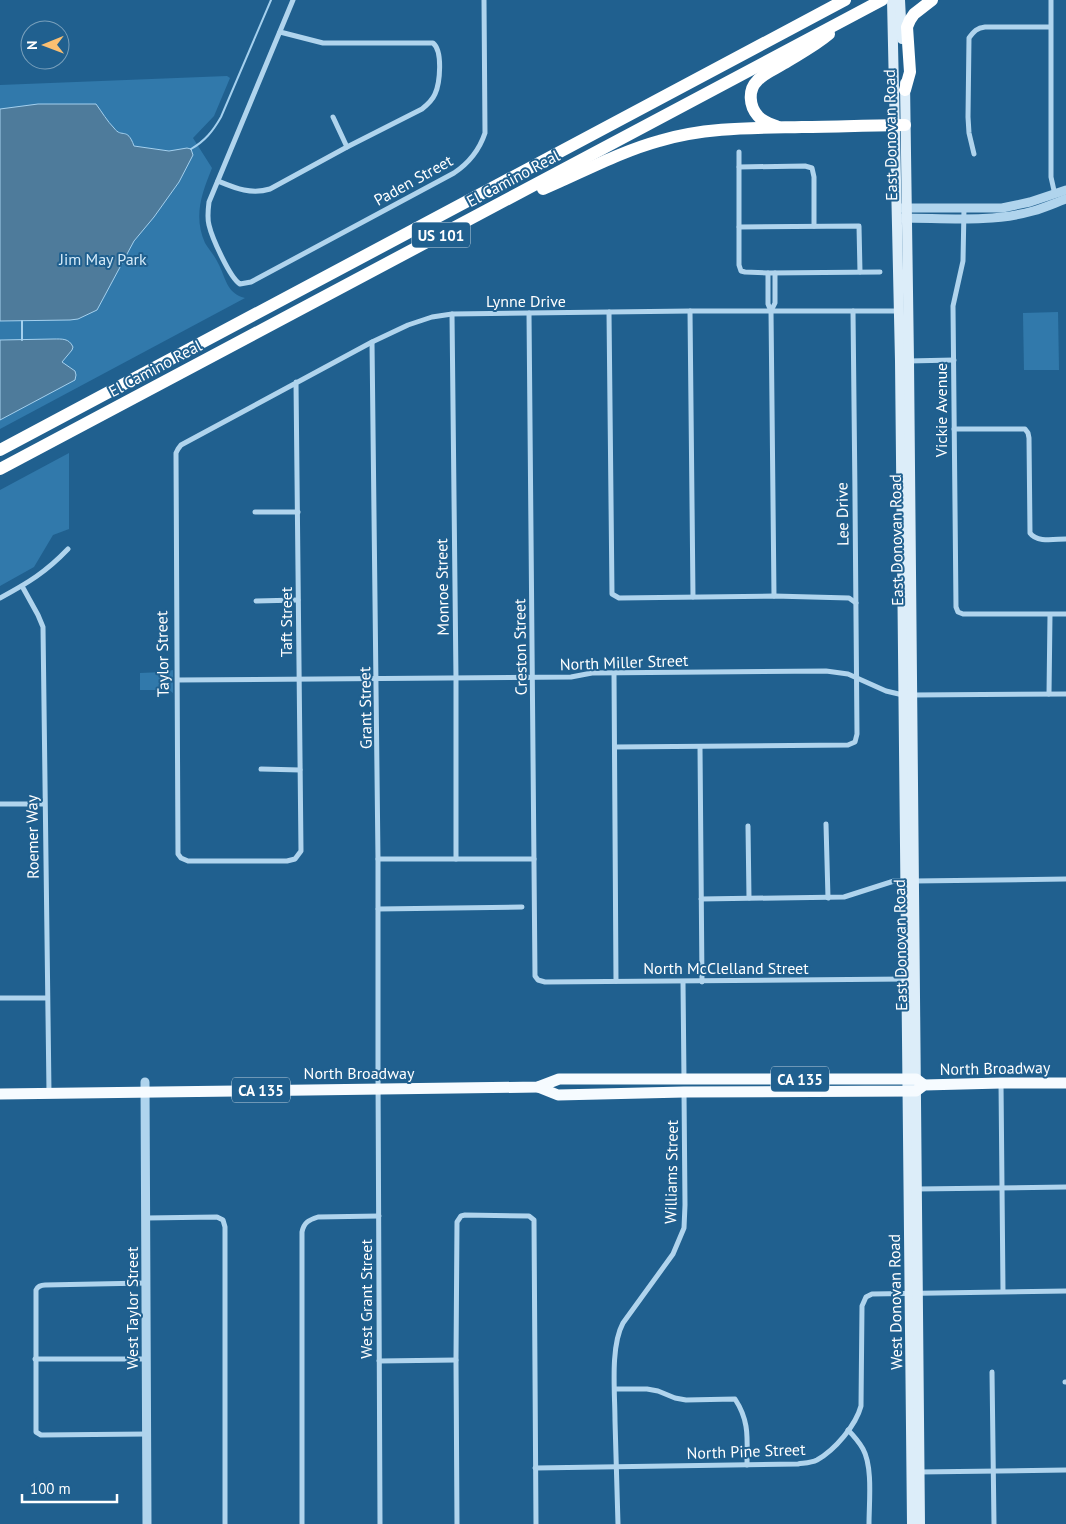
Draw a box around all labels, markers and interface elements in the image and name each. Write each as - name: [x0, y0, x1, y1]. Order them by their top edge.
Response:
- north arrow: [20, 20, 70, 70]
- text: N: [23, 40, 41, 50]
- street label: East Donovan Road: [879, 69, 901, 201]
- street label: El Camino Real: [463, 145, 563, 211]
- street label: Paden Street: [370, 150, 456, 210]
- road number: US 101: [412, 222, 470, 248]
- park label: Jim May Park: [58, 249, 147, 269]
- street label: Lynne Drive: [486, 291, 566, 311]
- street label: El Camino Real: [105, 335, 205, 401]
- street label: Vickie Avenue: [931, 363, 951, 458]
- street label: East Donovan Road: [885, 474, 907, 606]
- street label: Lee Drive: [831, 482, 853, 546]
- street label: Monroe Street: [431, 538, 453, 636]
- street label: Taft Street: [276, 586, 296, 657]
- street label: Creston Street: [509, 598, 531, 696]
- street label: Taylor Street: [151, 610, 173, 697]
- street label: North Miller Street: [559, 650, 689, 674]
- street label: Grant Street: [354, 666, 376, 749]
- street label: Roemer Way: [21, 794, 43, 879]
- street label: East Donovan Road: [889, 879, 911, 1011]
- street label: North McClelland Street: [643, 958, 809, 978]
- street label: North Broadway: [939, 1057, 1051, 1079]
- street label: North Broadway: [304, 1063, 415, 1083]
- road number: CA 135: [771, 1066, 829, 1092]
- road number: CA 135: [232, 1078, 290, 1102]
- street label: Williams Street: [660, 1119, 682, 1224]
- street label: West Donovan Road: [884, 1234, 906, 1370]
- street label: West Grant Street: [356, 1239, 376, 1359]
- street label: West Taylor Street: [122, 1246, 142, 1370]
- street label: North Pine Street: [686, 1439, 806, 1463]
- scale bar: [22, 1472, 118, 1504]
- text: 100 m: [30, 1479, 71, 1498]

